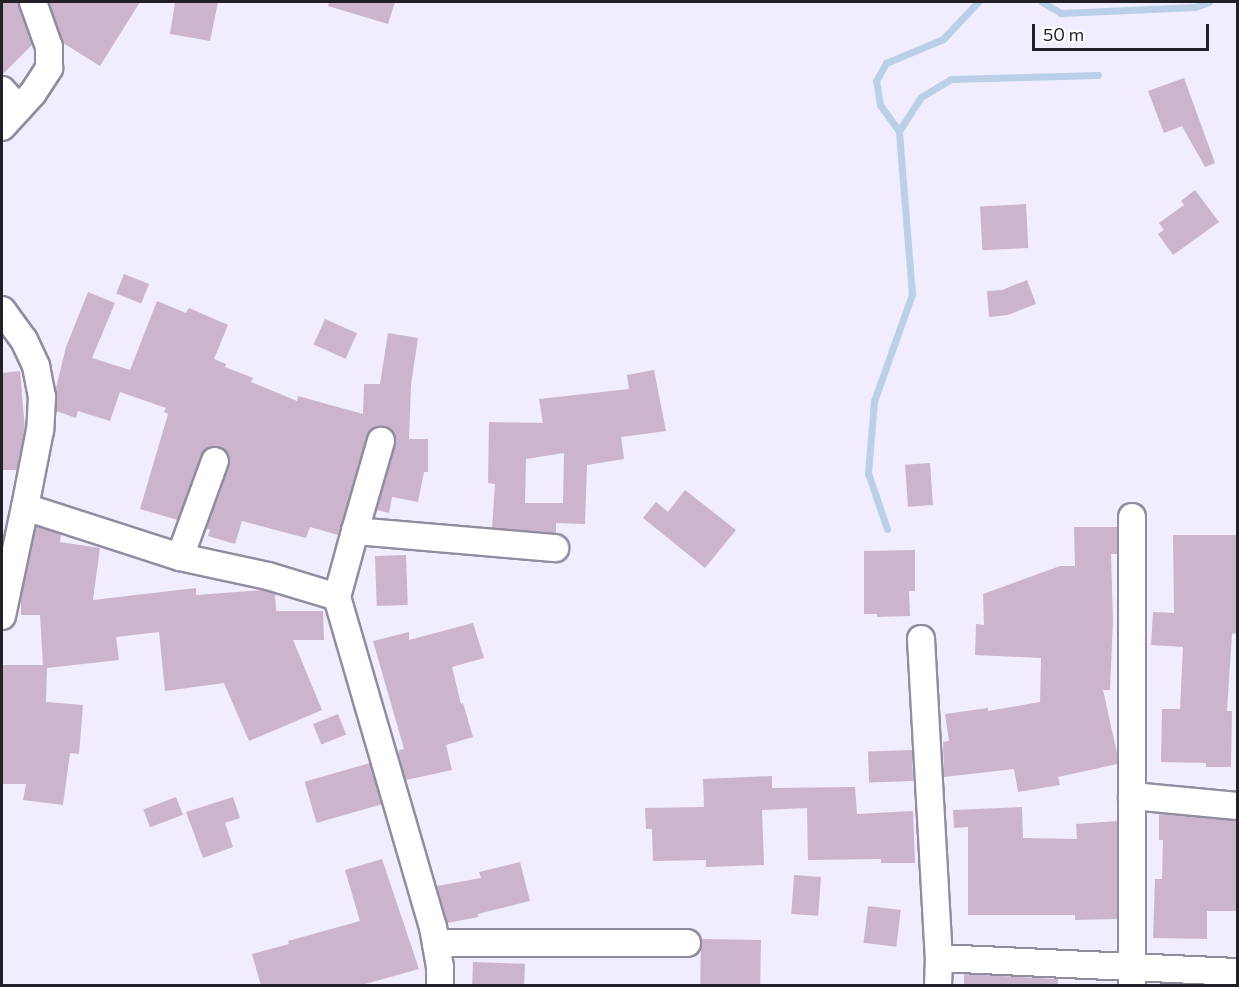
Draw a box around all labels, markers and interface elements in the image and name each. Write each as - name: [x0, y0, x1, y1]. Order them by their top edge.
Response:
- scale bar: [1035, 12, 1212, 50]
- text: 50 m: [1043, 23, 1084, 45]

